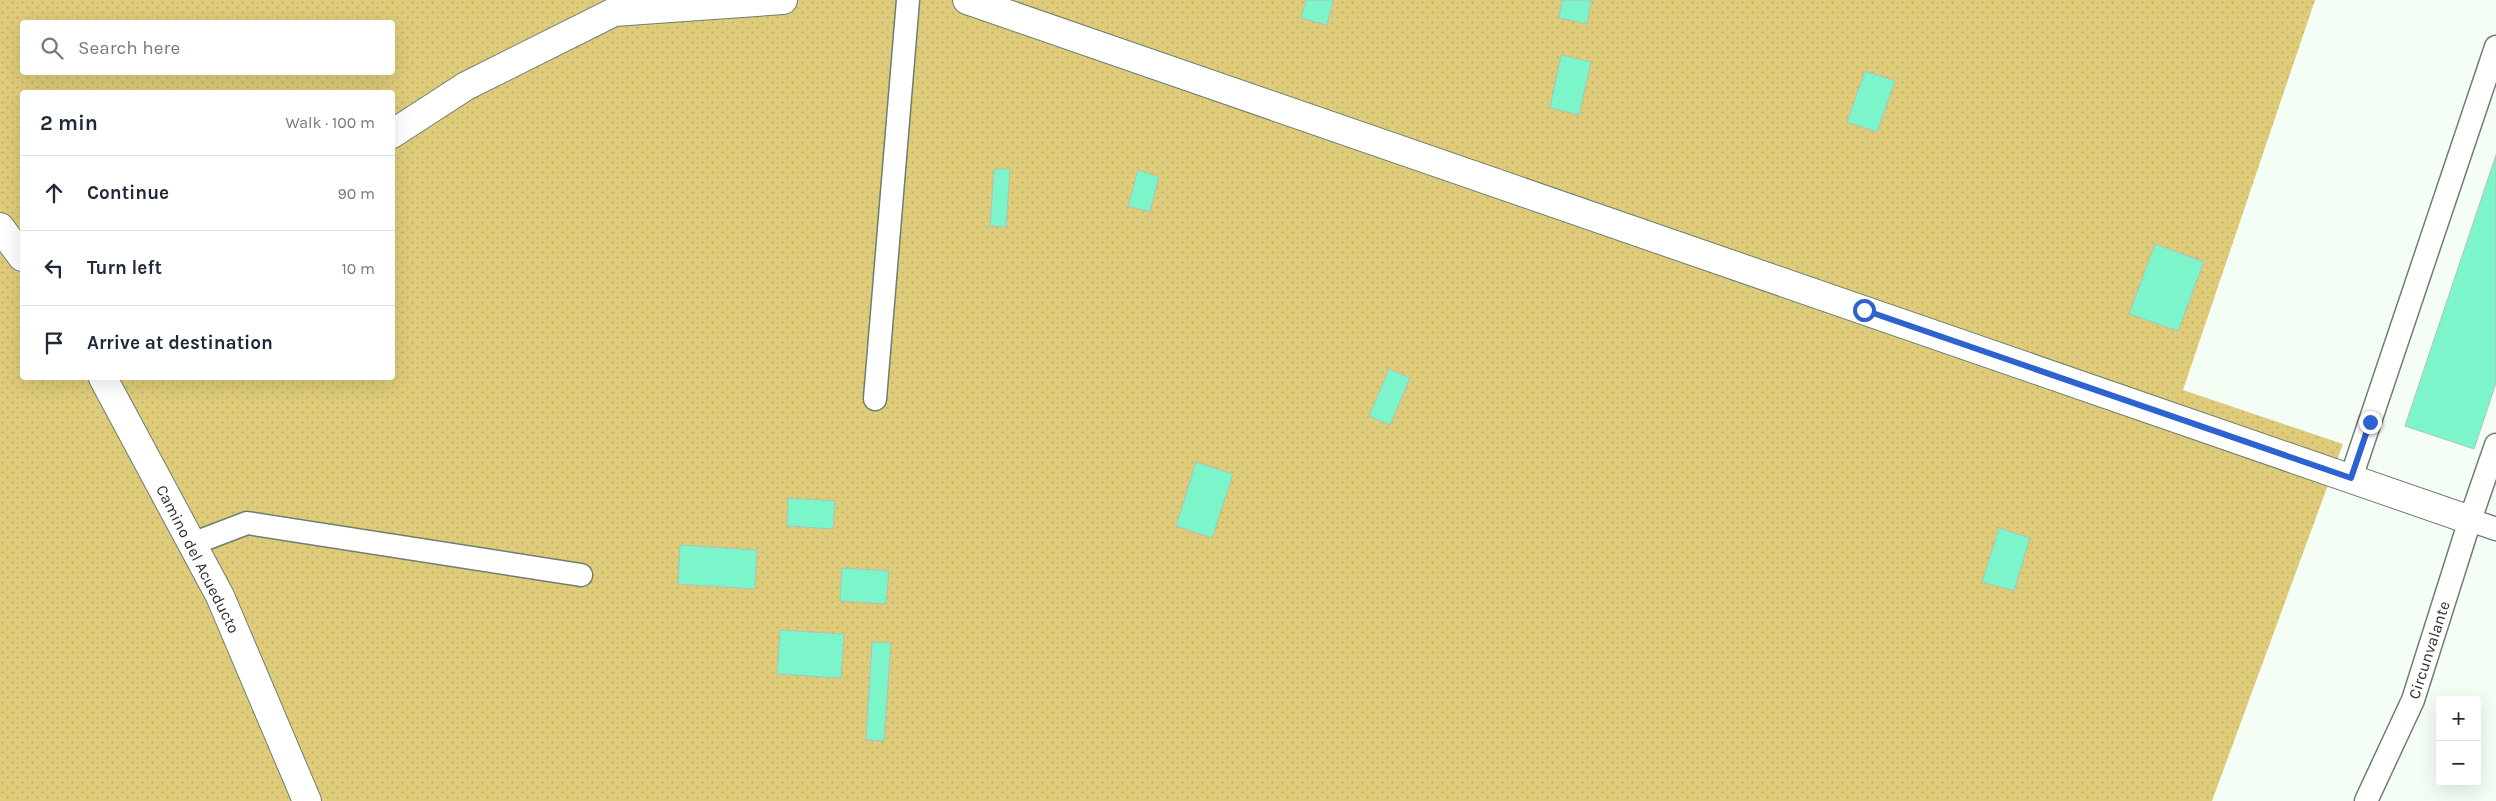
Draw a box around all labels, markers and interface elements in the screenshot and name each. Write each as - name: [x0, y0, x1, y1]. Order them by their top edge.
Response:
- search box: [20, 20, 395, 75]
- icon: search: [38, 34, 66, 62]
- text: Search here: [78, 37, 180, 59]
- text: 2 min: [40, 111, 98, 135]
- text: Walk · 100 m: [285, 113, 375, 132]
- icon: ahead: [40, 179, 68, 207]
- text: Continue: [87, 182, 169, 204]
- text: 90 m: [337, 184, 375, 203]
- icon: left: [40, 254, 68, 282]
- text: Turn left: [87, 257, 162, 279]
- text: 10 m: [341, 259, 375, 278]
- route start: [1853, 299, 1876, 322]
- icon: arrive: [40, 329, 68, 357]
- text: Arrive at destination: [87, 332, 273, 354]
- route end: [2359, 411, 2382, 434]
- street label: Camino del Acueducto: [152, 482, 244, 636]
- street label: Circunvalante: [2404, 599, 2454, 701]
- map controls: [2436, 696, 2481, 786]
- button: +: [2436, 696, 2481, 741]
- button: −: [2436, 741, 2481, 786]

